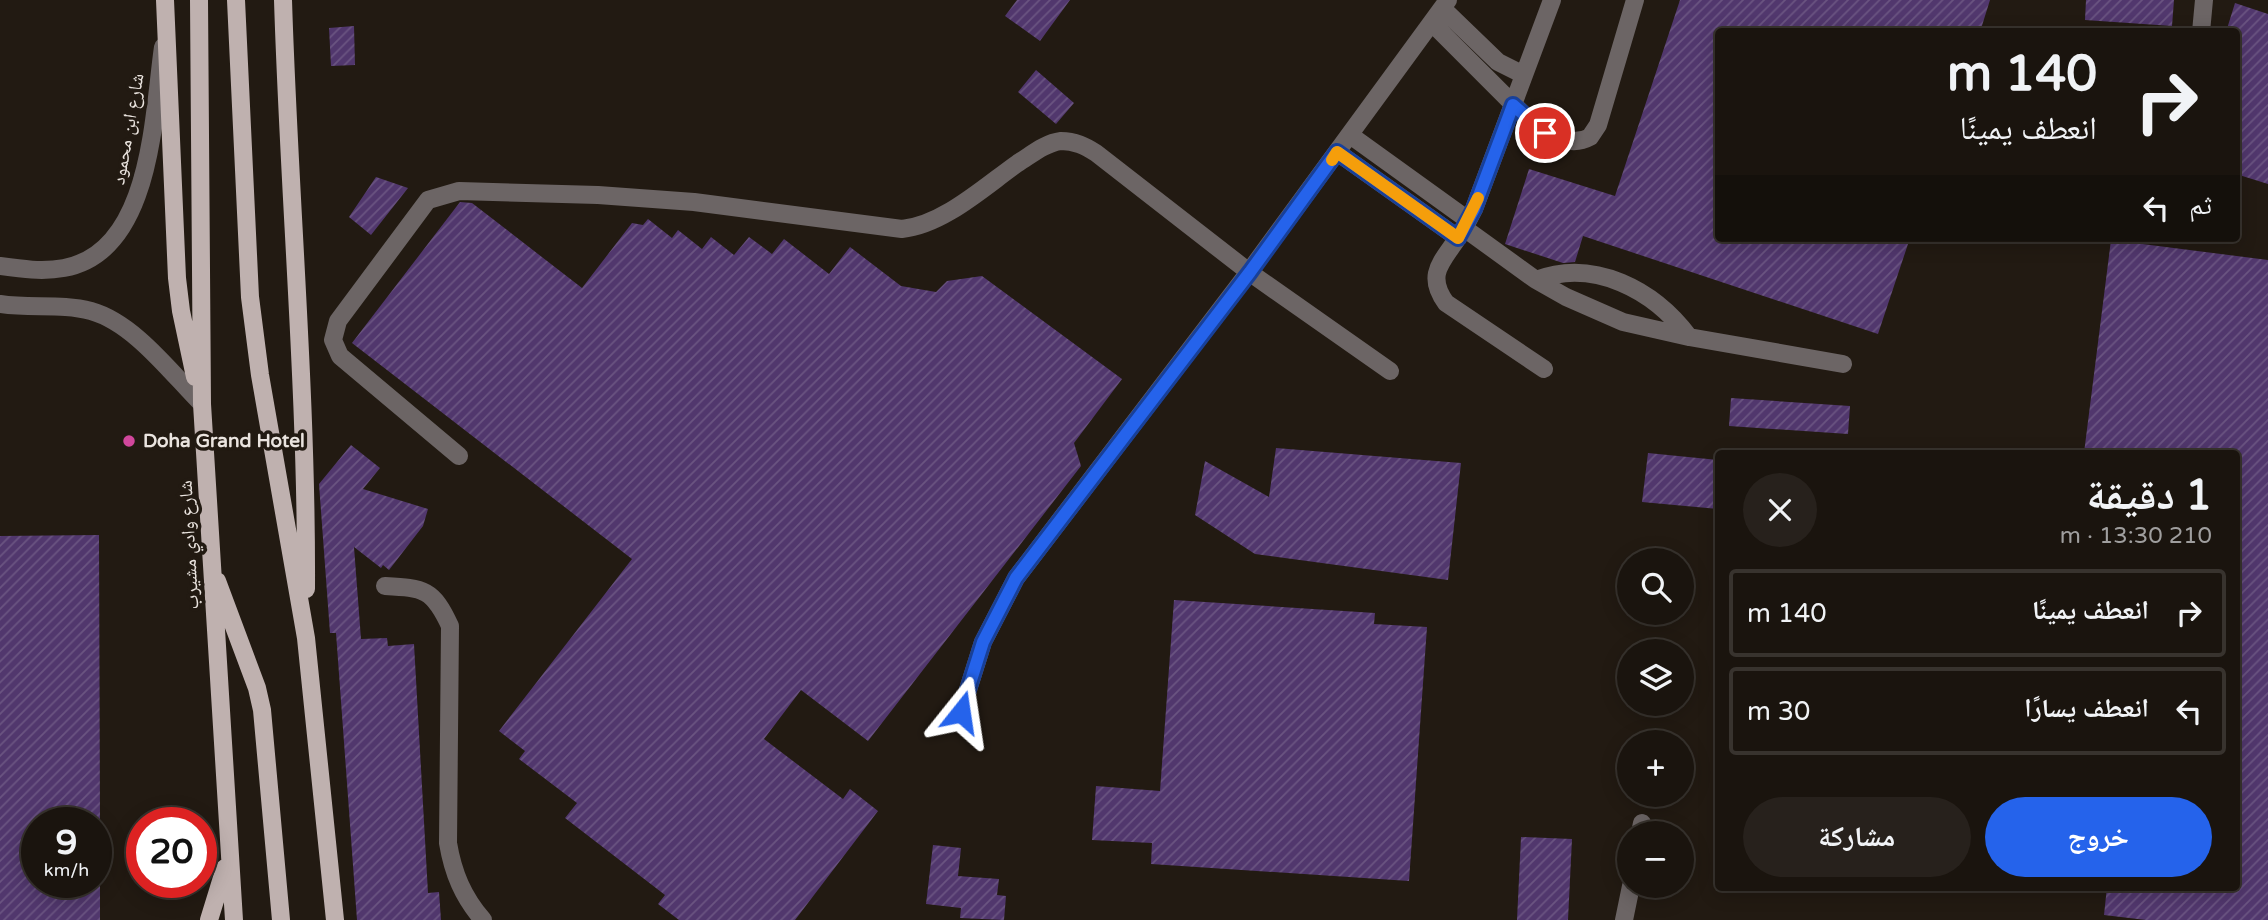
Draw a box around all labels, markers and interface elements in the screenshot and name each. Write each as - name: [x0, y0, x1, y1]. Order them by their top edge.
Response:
- text: 140 m: [1947, 45, 2097, 104]
- icon: right: [2121, 56, 2212, 147]
- street label: شارع ابن محمود: [107, 72, 149, 186]
- pin: [1515, 103, 1575, 163]
- text: انعطف يمينًا: [1960, 110, 2097, 148]
- icon: arrive: [1526, 114, 1564, 152]
- icon: left: [2137, 189, 2175, 227]
- text: ثم: [2189, 190, 2212, 221]
- place label: Doha Grand Hotel: [143, 430, 305, 452]
- marker: Doha Grand Hotel: [121, 433, 137, 449]
- text: 1 دقيقة: [2086, 470, 2212, 521]
- button: close: [1743, 473, 1817, 547]
- street label: شارع وادي مشيرب: [175, 480, 207, 610]
- text: 210 m · 13:30: [2060, 522, 2212, 550]
- map controls: [1617, 548, 1694, 898]
- button: search: [1617, 548, 1694, 625]
- icon: right: [2170, 594, 2208, 632]
- text: انعطف يمينًا: [2032, 595, 2149, 626]
- text: 140 m: [1747, 598, 1827, 629]
- button: layers: [1617, 639, 1694, 716]
- position arrow: [924, 675, 998, 749]
- icon: left: [2170, 692, 2208, 730]
- text: انعطف يسارًا: [2024, 693, 2149, 724]
- text: 30 m: [1747, 696, 1810, 727]
- button: +: [1617, 730, 1694, 807]
- button: مشاركة: [1743, 797, 1971, 877]
- button: خروج: [1985, 797, 2212, 877]
- speed limit sign: 20: [126, 807, 217, 898]
- button: −: [1617, 821, 1694, 898]
- text: 9: [56, 822, 77, 864]
- text: km/h: [44, 859, 89, 881]

